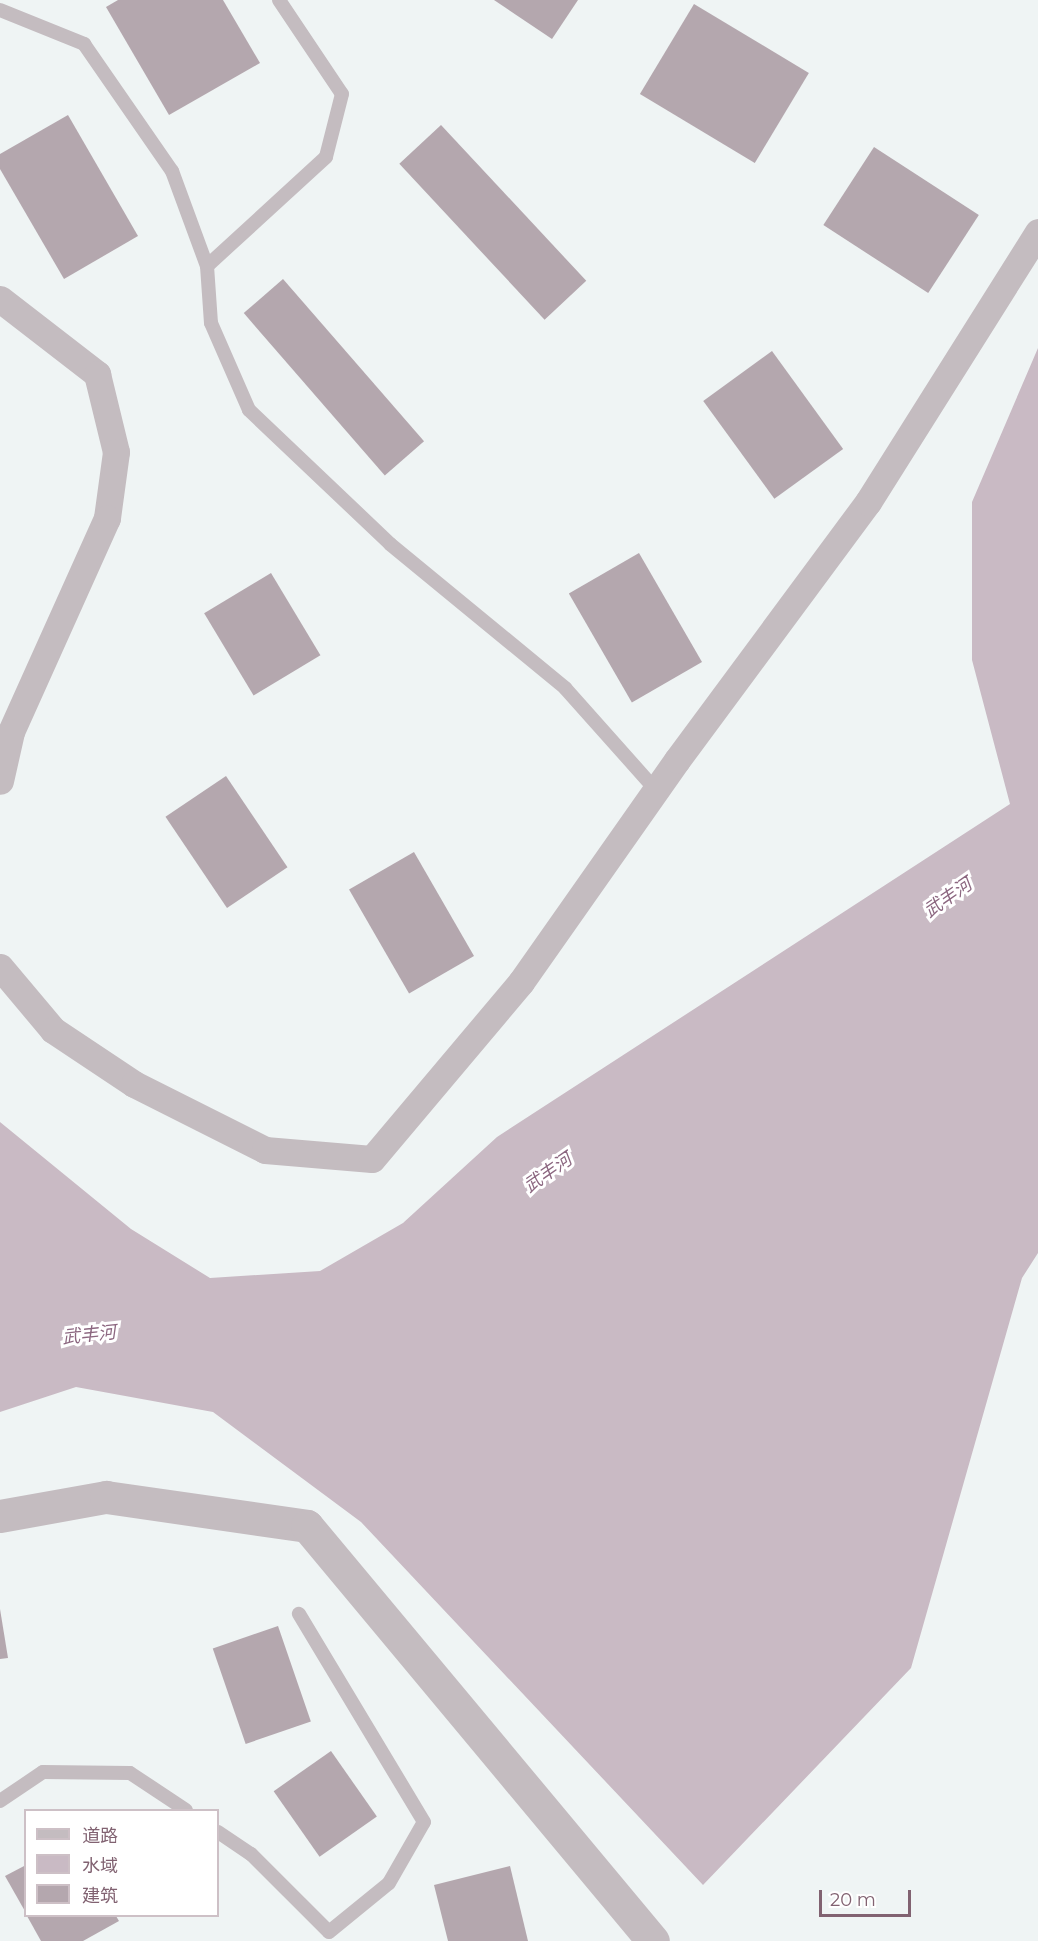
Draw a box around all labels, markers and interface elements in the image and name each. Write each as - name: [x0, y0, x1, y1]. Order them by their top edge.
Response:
- water label: 武丰河: [920, 874, 976, 922]
- water label: 武丰河: [520, 1149, 576, 1197]
- water label: 武丰河: [61, 1321, 117, 1349]
- legend: [24, 1809, 219, 1917]
- text: 道路: [82, 1825, 118, 1847]
- text: 水域: [82, 1855, 118, 1877]
- scale bar: [822, 1878, 914, 1916]
- text: 建筑: [82, 1885, 118, 1907]
- text: 20 m: [830, 1889, 876, 1911]

